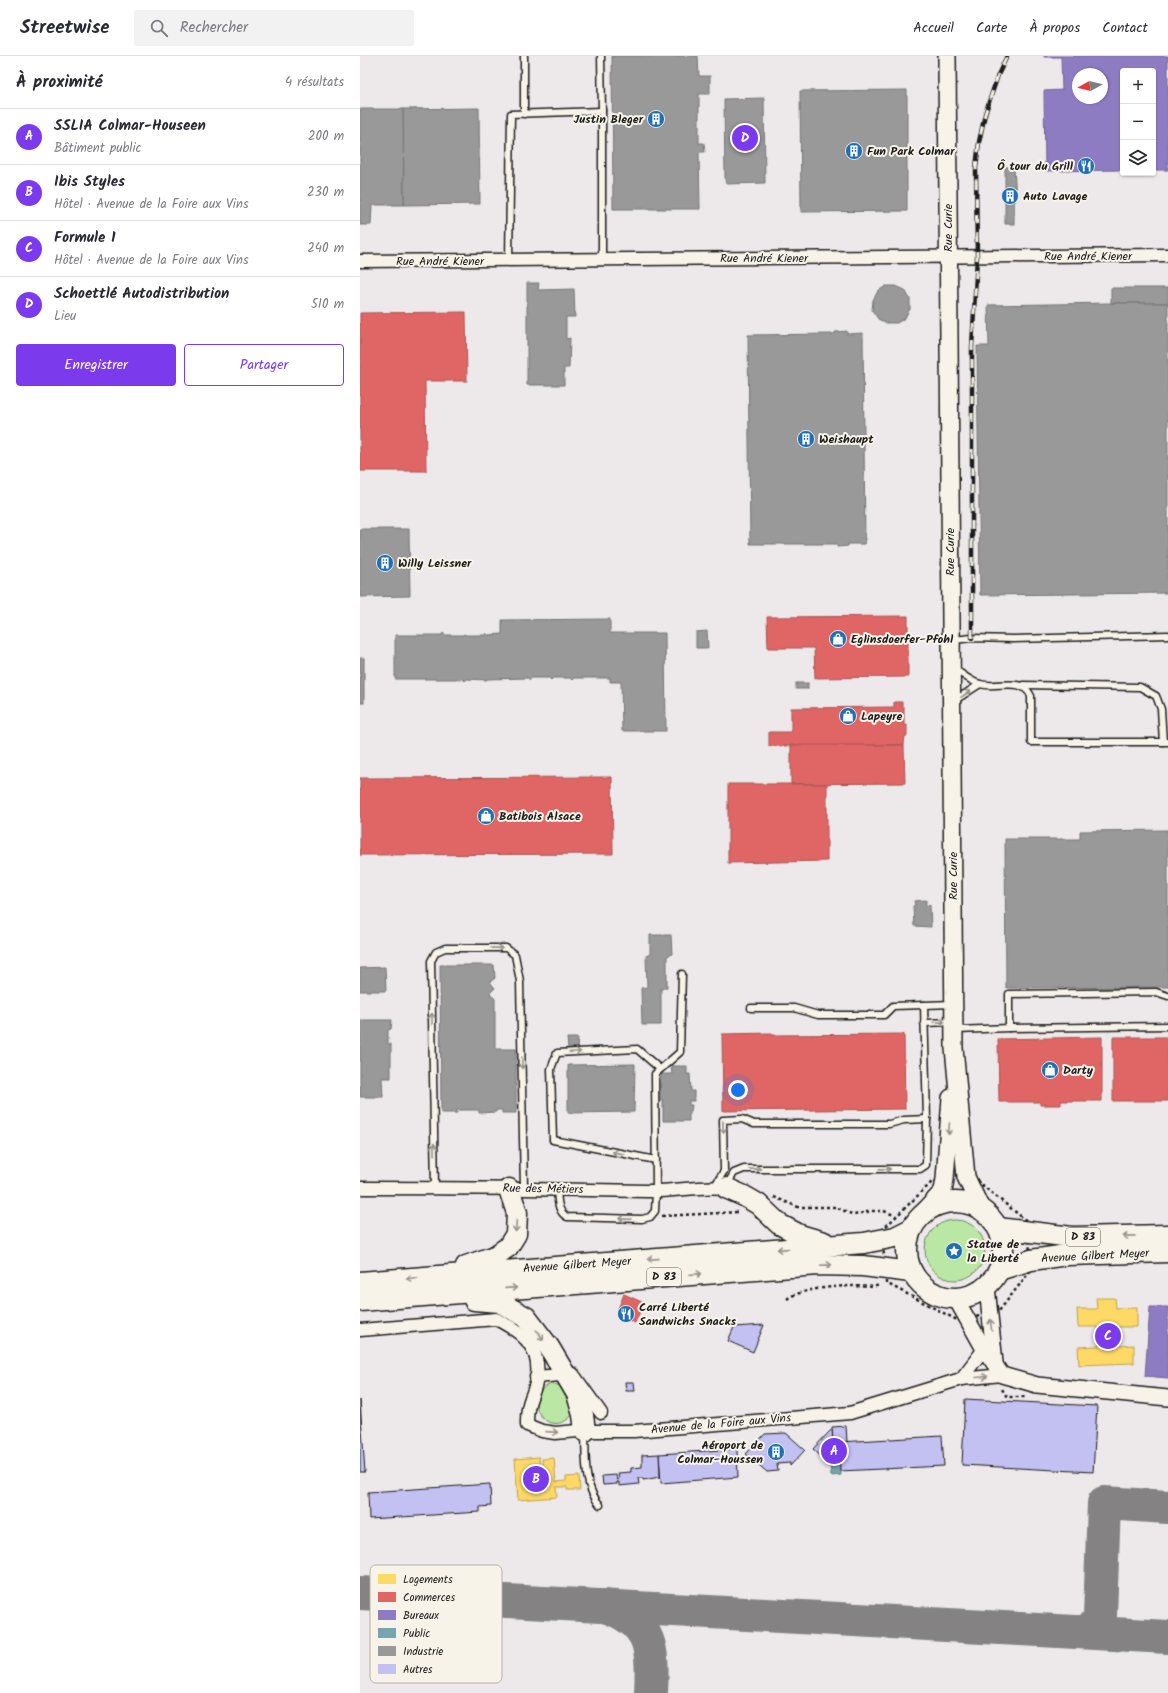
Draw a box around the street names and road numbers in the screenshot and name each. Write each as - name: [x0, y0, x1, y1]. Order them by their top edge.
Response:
- street label: Rue Curie: [939, 203, 958, 252]
- street label: Rue André Kiener: [1044, 247, 1133, 266]
- street label: Rue André Kiener: [720, 249, 809, 268]
- street label: Rue André Kiener: [396, 252, 485, 271]
- street label: Rue Curie: [941, 527, 960, 576]
- street label: Rue Curie: [944, 851, 963, 900]
- street label: Rue des Métiers: [502, 1179, 584, 1199]
- road number: D 83: [1066, 1228, 1100, 1246]
- street label: Avenue Gilbert Meyer: [1040, 1244, 1151, 1268]
- street label: Avenue Gilbert Meyer: [522, 1252, 633, 1278]
- road number: D 83: [647, 1268, 681, 1286]
- street label: Avenue de la Foire aux Vins: [650, 1408, 792, 1440]

